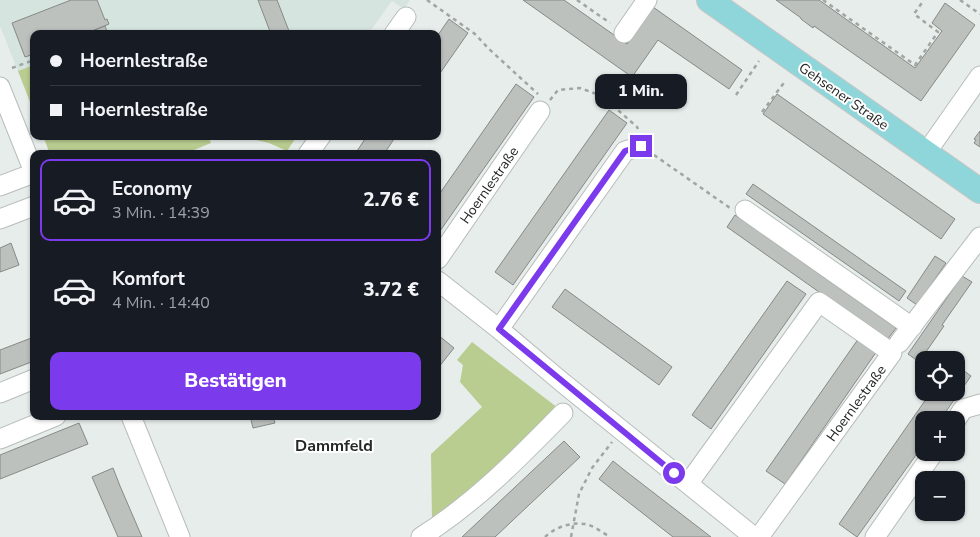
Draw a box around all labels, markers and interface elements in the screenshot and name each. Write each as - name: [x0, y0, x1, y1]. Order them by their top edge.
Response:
- text: Hoernlestraße: [80, 48, 208, 74]
- street label: Gehsener Straße: [795, 58, 892, 134]
- callout: 1 Min.: [595, 74, 687, 108]
- text: 1 Min.: [618, 80, 664, 102]
- text: Hoernlestraße: [80, 97, 208, 123]
- route end: [630, 135, 652, 157]
- street label: Hoernlestraße: [456, 143, 523, 228]
- text: Economy: [112, 176, 192, 202]
- icon: car: [52, 178, 97, 223]
- text: 2.76 €: [363, 187, 419, 213]
- text: 3 Min. · 14:39: [112, 202, 210, 224]
- text: Komfort: [112, 266, 185, 292]
- icon: car: [52, 268, 97, 313]
- text: 3.72 €: [363, 277, 419, 303]
- text: 4 Min. · 14:40: [112, 292, 210, 314]
- map controls: [915, 351, 965, 521]
- button: locate: [915, 351, 965, 401]
- button: Bestätigen: [50, 352, 421, 410]
- street label: Hoernlestraße: [822, 361, 891, 445]
- button: +: [915, 411, 965, 461]
- district label: Dammfeld: [295, 435, 373, 457]
- route start: [663, 462, 685, 484]
- button: −: [915, 471, 965, 521]

